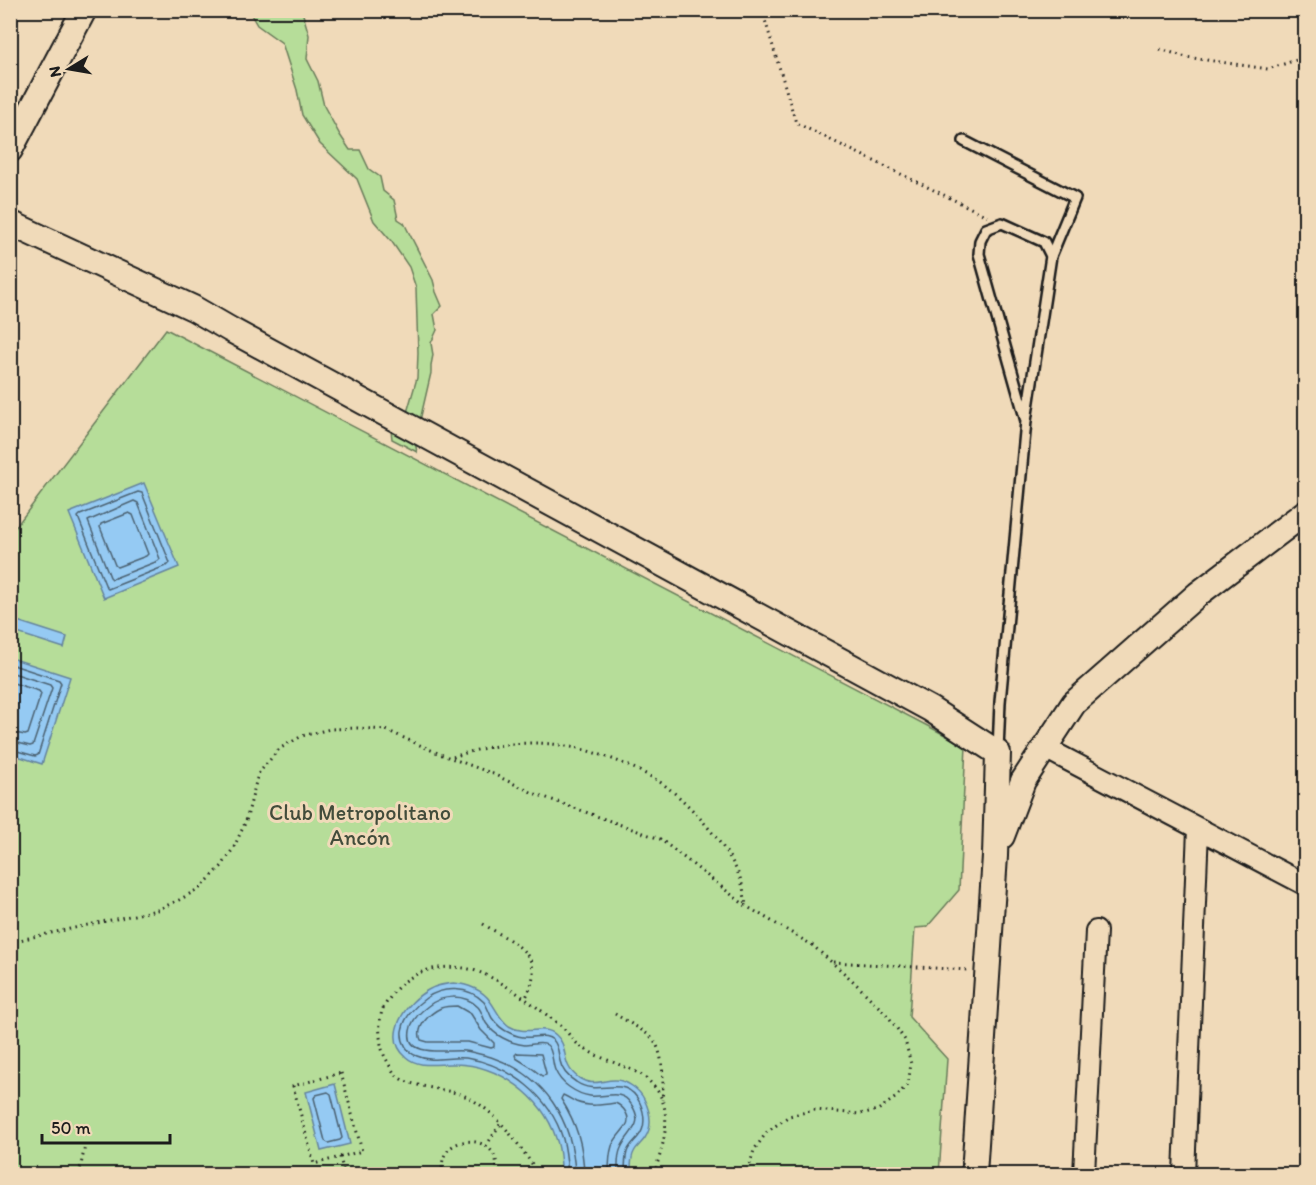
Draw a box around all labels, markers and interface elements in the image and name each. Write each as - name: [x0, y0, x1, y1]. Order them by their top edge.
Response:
- north arrow: [39, 39, 99, 99]
- text: N: [44, 65, 65, 79]
- park label: Club Metropolitano Ancón: [269, 799, 451, 851]
- scale bar: [42, 1107, 170, 1145]
- text: 50 m: [51, 1117, 91, 1139]

